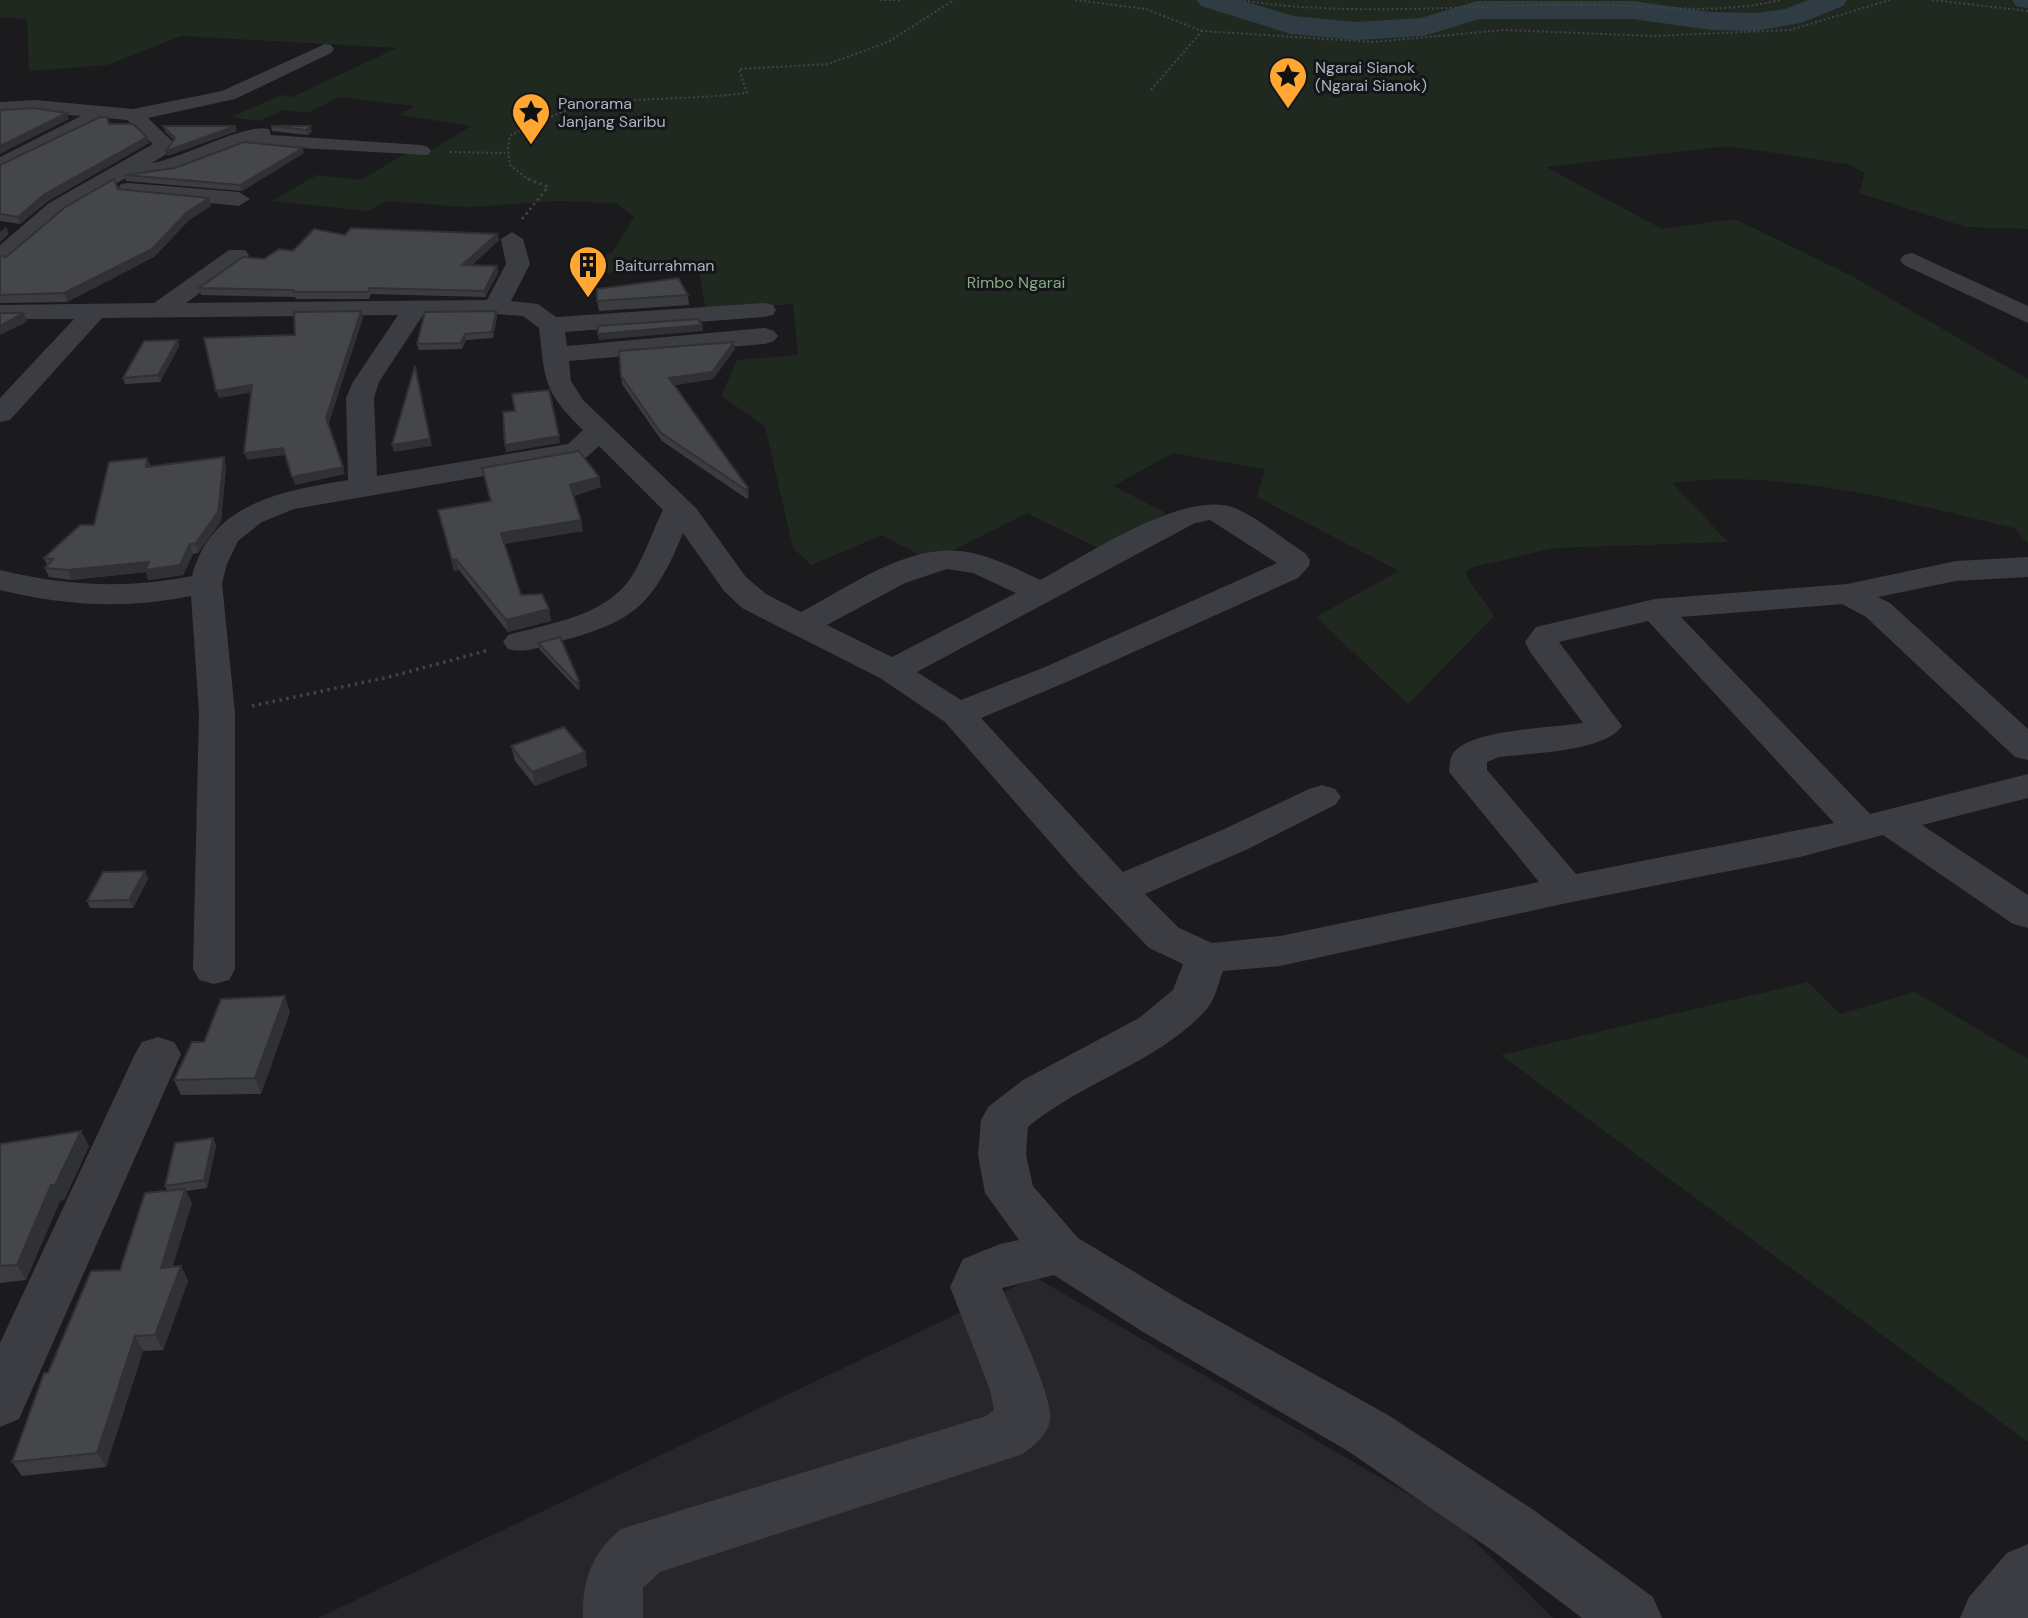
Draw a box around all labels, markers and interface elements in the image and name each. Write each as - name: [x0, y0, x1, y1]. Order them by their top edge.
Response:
- place icon: Ngarai Sianok (Ngarai Sianok): [1267, 55, 1309, 110]
- place label: Ngarai Sianok (Ngarai Sianok): [1315, 57, 1427, 96]
- place icon: Panorama Janjang Saribu: [510, 91, 552, 146]
- place label: Panorama Janjang Saribu: [558, 93, 666, 132]
- building icon: Baiturrahman: [567, 244, 609, 299]
- place label: Baiturrahman: [615, 255, 715, 276]
- park label: Rimbo Ngarai: [967, 272, 1065, 293]

